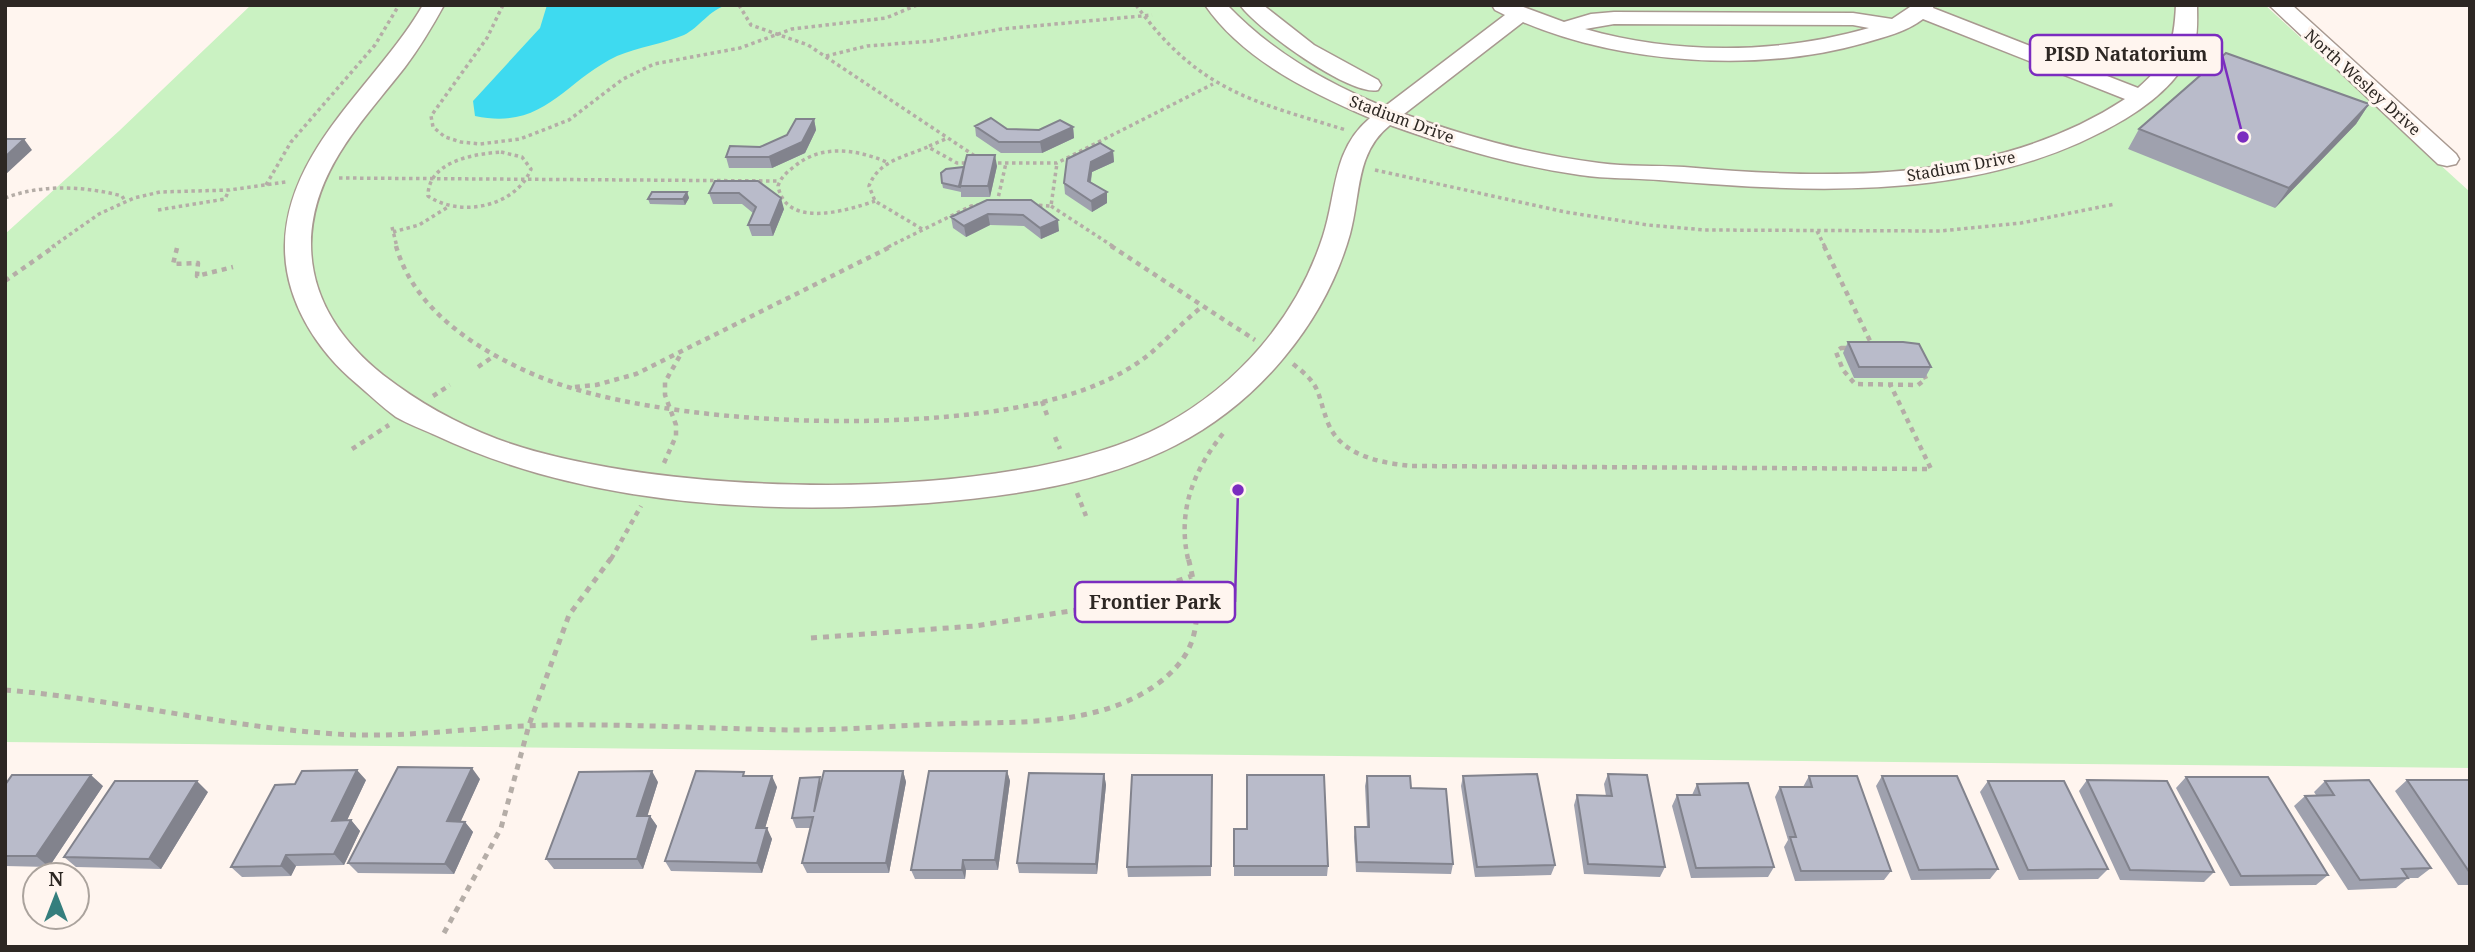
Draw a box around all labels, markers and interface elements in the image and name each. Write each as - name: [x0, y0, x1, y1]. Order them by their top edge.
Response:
- street label: North Wesley Drive: [2300, 24, 2426, 140]
- callout: PISD Natatorium: [2030, 35, 2222, 75]
- text: PISD Natatorium: [2044, 41, 2208, 67]
- street label: Stadium Drive: [1347, 90, 1457, 148]
- street label: Stadium Drive: [1905, 146, 2017, 186]
- callout: Frontier Park: [1075, 582, 1235, 622]
- text: Frontier Park: [1089, 589, 1222, 615]
- north arrow: [21, 861, 91, 931]
- text: N: [49, 866, 64, 892]

